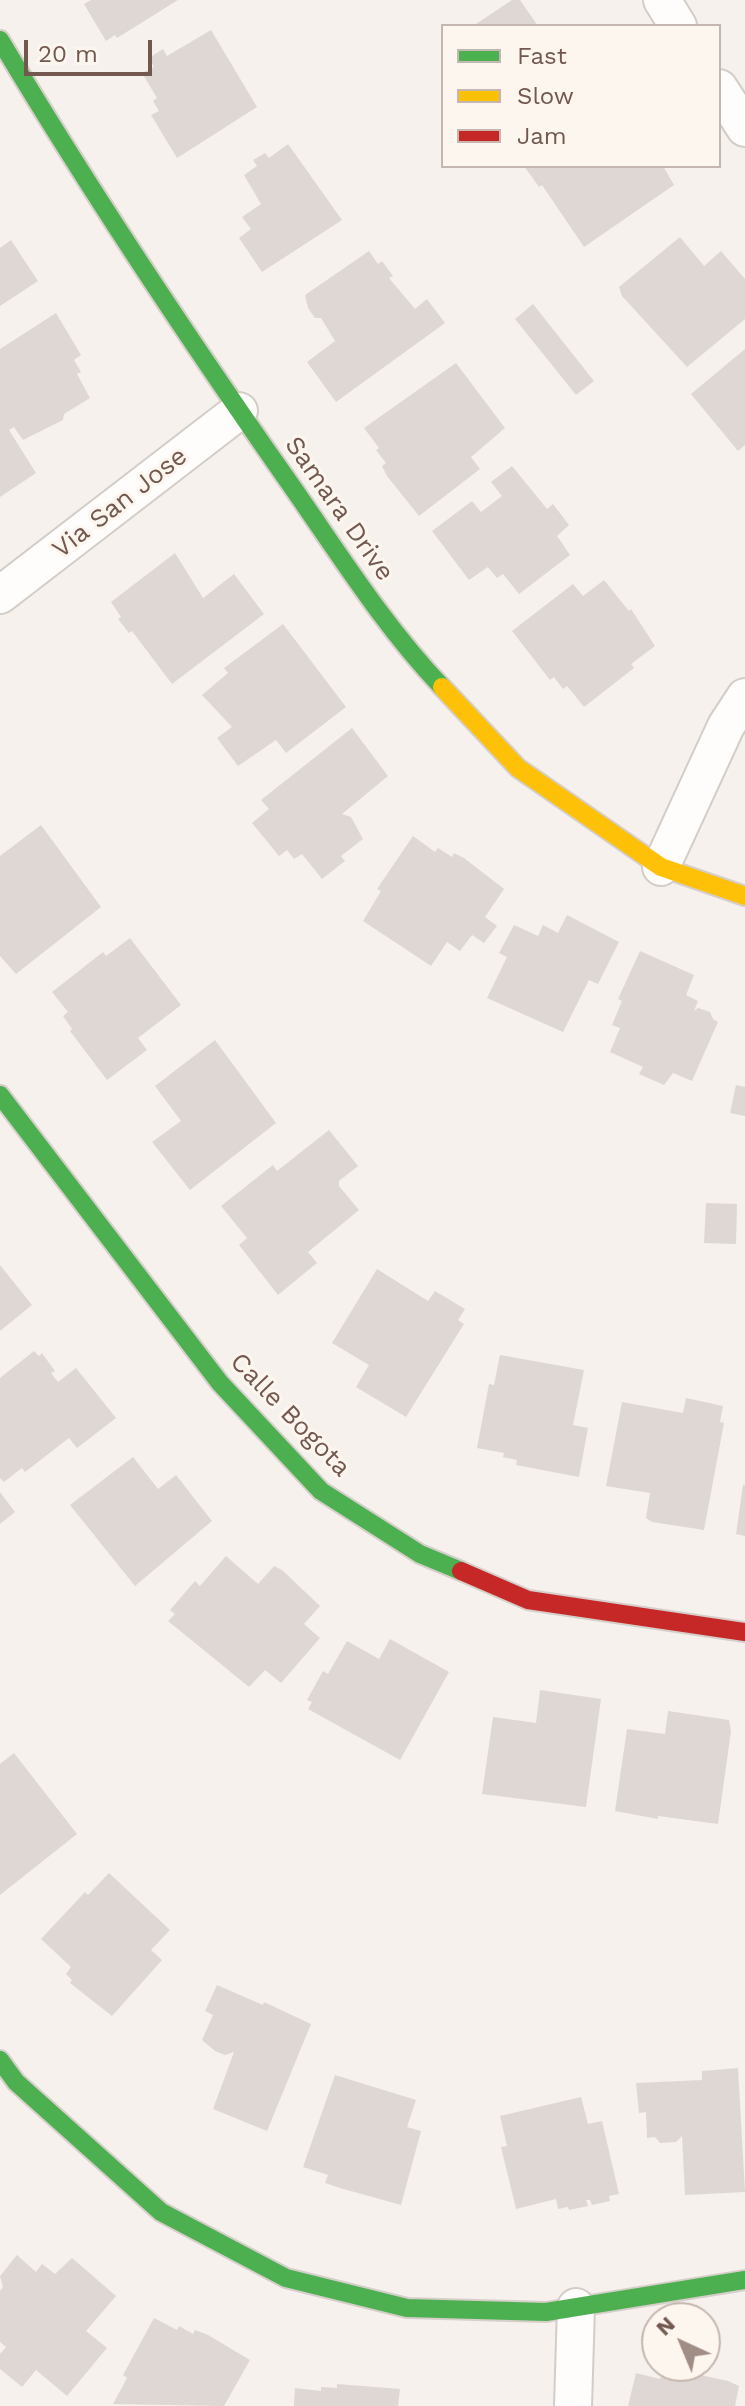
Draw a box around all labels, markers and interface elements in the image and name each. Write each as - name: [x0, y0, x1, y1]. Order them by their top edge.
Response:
- scale bar: [28, 24, 156, 74]
- legend: [441, 24, 721, 168]
- text: 20 m: [38, 40, 98, 68]
- text: Fast: [517, 42, 567, 70]
- text: Slow: [517, 82, 574, 110]
- text: Jam: [517, 122, 567, 150]
- street label: Samara Drive: [278, 431, 400, 587]
- street label: Via San Jose: [46, 441, 194, 565]
- street label: Calle Bogota: [223, 1347, 357, 1483]
- north arrow: [641, 2302, 721, 2382]
- text: N: [651, 2311, 680, 2340]

